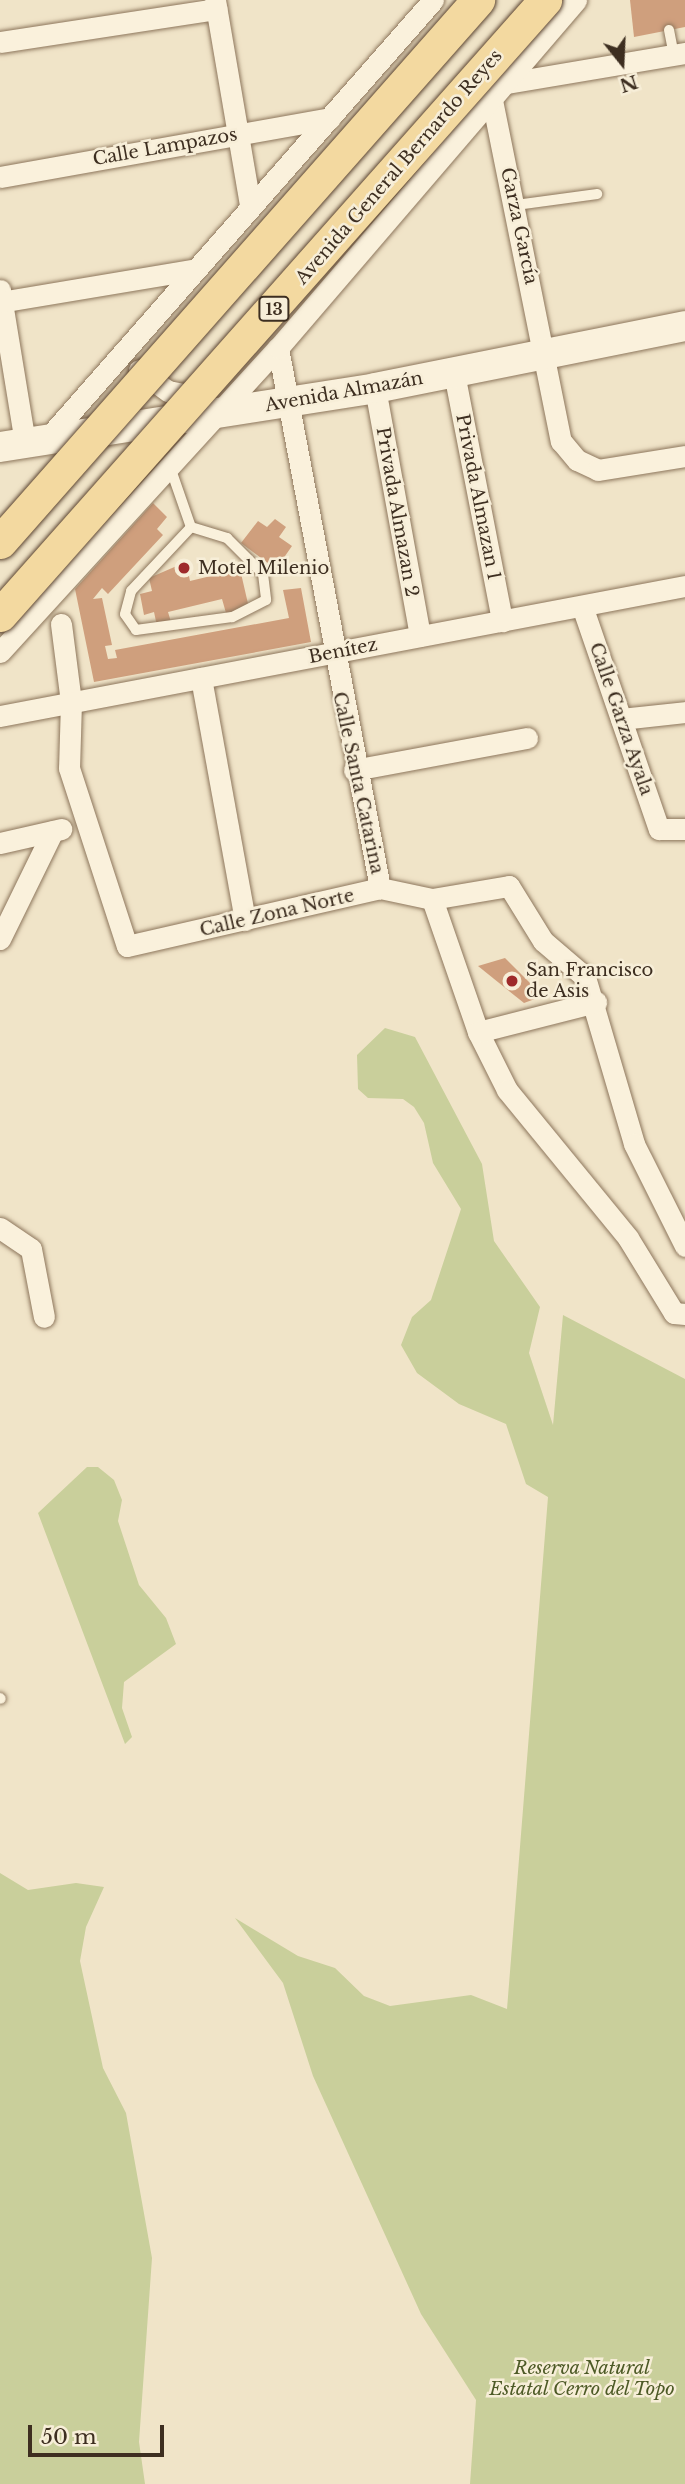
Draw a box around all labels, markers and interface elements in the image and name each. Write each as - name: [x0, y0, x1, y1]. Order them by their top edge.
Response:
- north arrow: [587, 28, 657, 98]
- street label: Avenida General Bernardo Reyes: [291, 45, 507, 289]
- text: N: [617, 70, 641, 97]
- street label: Calle Lampazos: [91, 124, 239, 170]
- street label: Garza García: [496, 165, 542, 287]
- road number: 13: [258, 296, 290, 322]
- street label: Avenida Almazán: [263, 367, 425, 417]
- street label: Privada Almazan 1: [451, 412, 505, 582]
- street label: Privada Almazan 2: [371, 425, 423, 599]
- place label: Motel Milenio: [198, 557, 329, 579]
- marker: Motel Milenio: [176, 560, 192, 576]
- street label: Benítez: [307, 634, 379, 668]
- street label: Calle Garza Ayala: [585, 639, 657, 799]
- street label: Calle Santa Catarina: [328, 690, 388, 876]
- street label: Calle Zona Norte: [198, 885, 356, 941]
- place label: San Francisco de Asis: [526, 960, 653, 1002]
- marker: San Francisco de Asis: [504, 973, 520, 989]
- park label: Reserva Natural Estatal Cerro del Topo: [488, 2358, 676, 2400]
- scale bar: [32, 2410, 168, 2454]
- text: 50 m: [41, 2424, 96, 2450]

